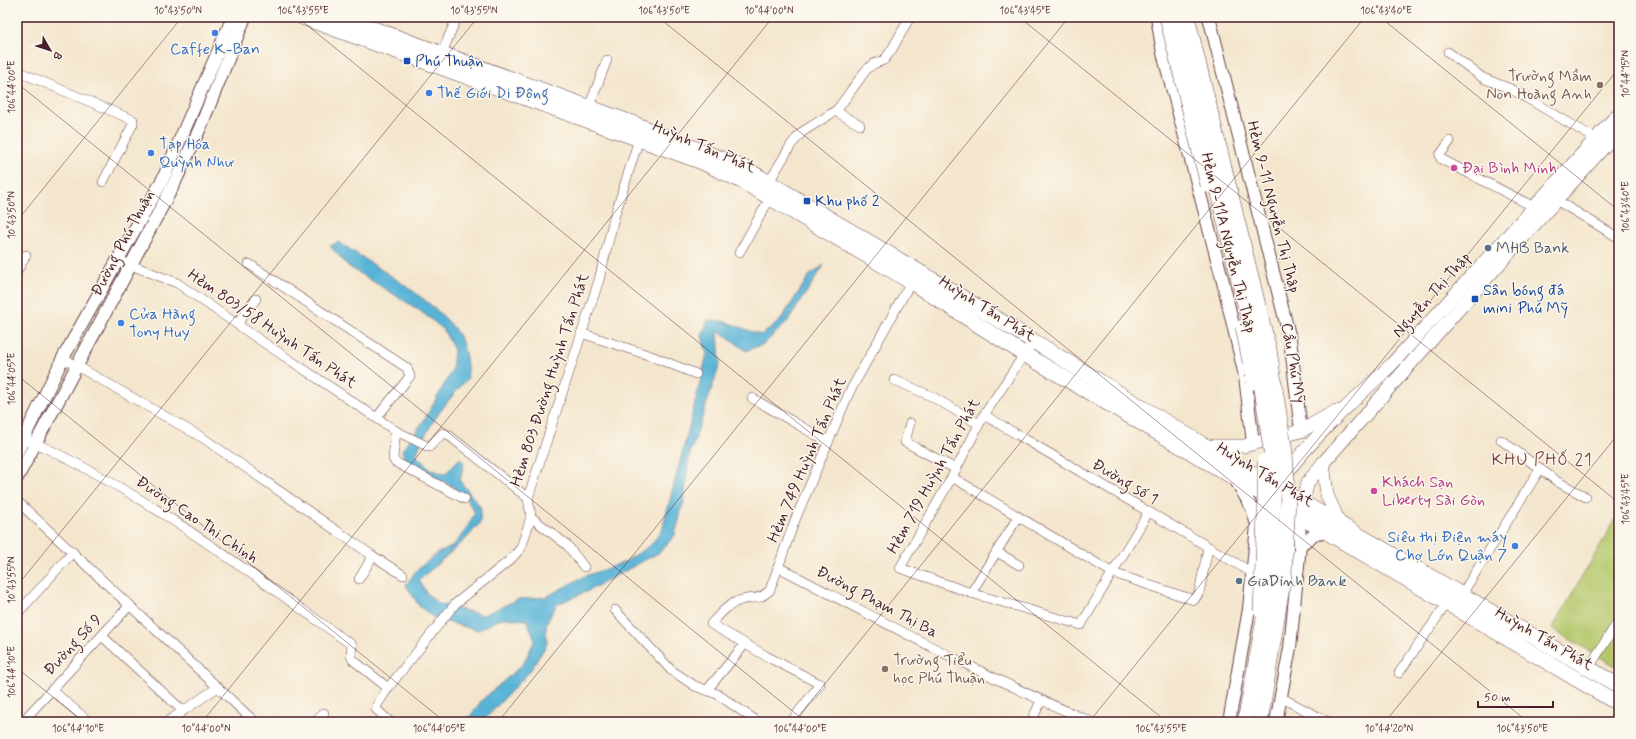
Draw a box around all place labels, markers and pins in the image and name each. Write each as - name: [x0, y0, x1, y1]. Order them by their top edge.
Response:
- marker: Caffe K-Ban: [210, 28, 220, 38]
- place label: Caffe K-Ban: [170, 39, 260, 60]
- place label: Phú Thuận: [415, 51, 483, 72]
- marker: Phú Thuận: [402, 56, 412, 66]
- place label: Trường Mầm Non Hoàng Anh: [1486, 66, 1592, 106]
- marker: Trường Mầm Non Hoàng Anh: [1595, 80, 1605, 90]
- place label: Thế Giới Di Động: [437, 83, 549, 105]
- marker: Thế Giới Di Động: [424, 88, 434, 98]
- place label: Tạp Hóa Quỳnh Như: [159, 134, 234, 173]
- marker: Tạp Hóa Quỳnh Như: [146, 148, 156, 158]
- place label: Đại Bình Minh: [1462, 158, 1557, 179]
- marker: Đại Bình Minh: [1449, 163, 1459, 173]
- place label: Khu phố 2: [815, 191, 880, 212]
- marker: Khu phố 2: [802, 196, 812, 206]
- place label: MHB Bank: [1496, 238, 1569, 259]
- marker: MHB Bank: [1483, 243, 1493, 253]
- place label: Sân bóng đá mini Phú Mỹ: [1483, 280, 1568, 319]
- marker: Sân bóng đá mini Phú Mỹ: [1470, 294, 1480, 304]
- place label: Cửa Hàng Tony Huy: [129, 304, 196, 343]
- marker: Cửa Hàng Tony Huy: [116, 318, 126, 328]
- place label: Khách Sạn Liberty Sài Gòn: [1382, 472, 1485, 511]
- marker: Khách Sạn Liberty Sài Gòn: [1369, 486, 1379, 496]
- place label: Siêu thị Điện máy Chợ Lớn Quận 7: [1387, 527, 1507, 566]
- marker: Siêu thị Điện máy Chợ Lớn Quận 7: [1510, 541, 1520, 551]
- place label: GiaDinh Bank: [1247, 571, 1347, 592]
- marker: GiaDinh Bank: [1234, 576, 1244, 586]
- place label: Trường Tiểu học Phú Thuận: [893, 650, 985, 689]
- marker: Trường Tiểu học Phú Thuận: [880, 664, 890, 674]

